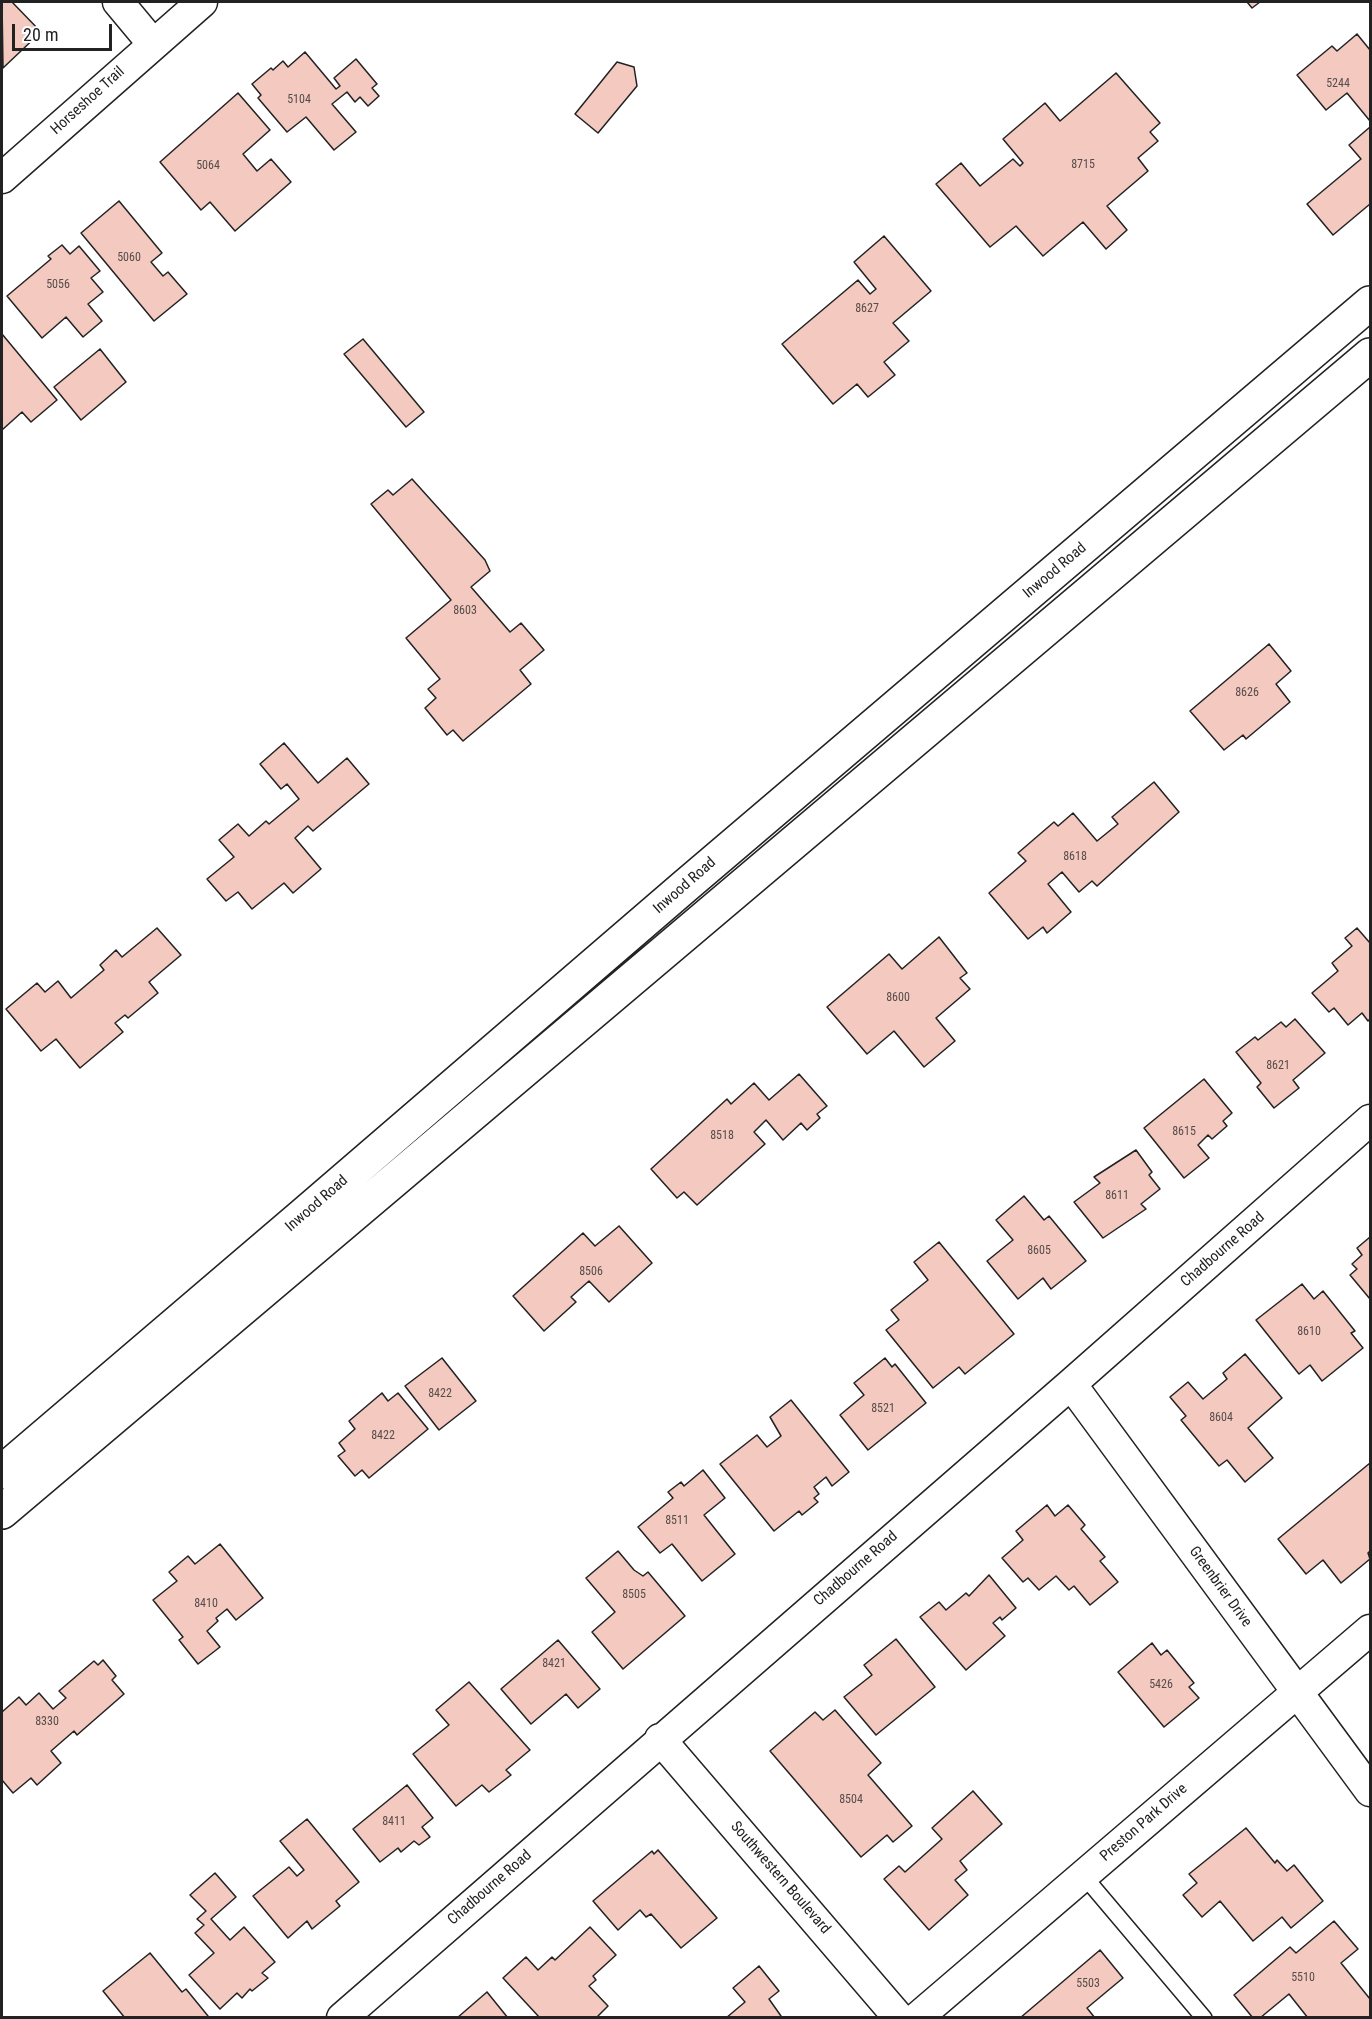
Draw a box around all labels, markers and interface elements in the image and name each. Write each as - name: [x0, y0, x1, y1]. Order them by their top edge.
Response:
- scale bar: [15, 12, 116, 50]
- text: 20 m: [23, 24, 58, 45]
- street label: Horseshoe Trail: [47, 63, 129, 139]
- house number: 5244: [1326, 77, 1350, 91]
- house number: 5104: [287, 93, 311, 107]
- house number: 8715: [1071, 158, 1095, 172]
- house number: 5064: [196, 159, 220, 173]
- house number: 5060: [117, 251, 141, 265]
- house number: 5056: [46, 278, 70, 292]
- house number: 8627: [855, 302, 879, 316]
- street label: Inwood Road: [1020, 539, 1090, 603]
- house number: 8603: [453, 604, 477, 618]
- house number: 8626: [1235, 686, 1259, 700]
- house number: 8618: [1063, 850, 1087, 864]
- street label: Inwood Road: [650, 854, 720, 918]
- house number: 8600: [886, 991, 910, 1005]
- house number: 8621: [1266, 1059, 1290, 1073]
- house number: 8615: [1172, 1125, 1196, 1139]
- house number: 8518: [710, 1129, 734, 1143]
- street label: Inwood Road: [282, 1172, 352, 1236]
- house number: 8611: [1105, 1189, 1129, 1203]
- street label: Chadbourne Road: [1177, 1209, 1269, 1291]
- house number: 8605: [1027, 1244, 1051, 1258]
- house number: 8506: [579, 1265, 603, 1279]
- house number: 8610: [1297, 1325, 1321, 1339]
- house number: 8422: [428, 1387, 452, 1401]
- house number: 8521: [871, 1402, 895, 1416]
- house number: 8604: [1209, 1411, 1233, 1425]
- house number: 8422: [371, 1429, 395, 1443]
- house number: 8511: [665, 1514, 689, 1528]
- street label: Chadbourne Road: [810, 1528, 902, 1610]
- street label: Greenbrier Drive: [1185, 1543, 1255, 1631]
- house number: 8505: [622, 1588, 646, 1602]
- house number: 8410: [194, 1597, 218, 1611]
- house number: 8421: [542, 1657, 566, 1671]
- house number: 5426: [1149, 1678, 1173, 1692]
- house number: 8330: [35, 1715, 59, 1729]
- street label: Preston Park Drive: [1097, 1780, 1191, 1866]
- house number: 8504: [839, 1793, 863, 1807]
- house number: 8411: [382, 1815, 406, 1829]
- street label: Southwestern Boulevard: [726, 1818, 834, 1938]
- street label: Chadbourne Road: [444, 1847, 536, 1929]
- house number: 5510: [1291, 1971, 1315, 1985]
- house number: 5503: [1076, 1977, 1100, 1991]

